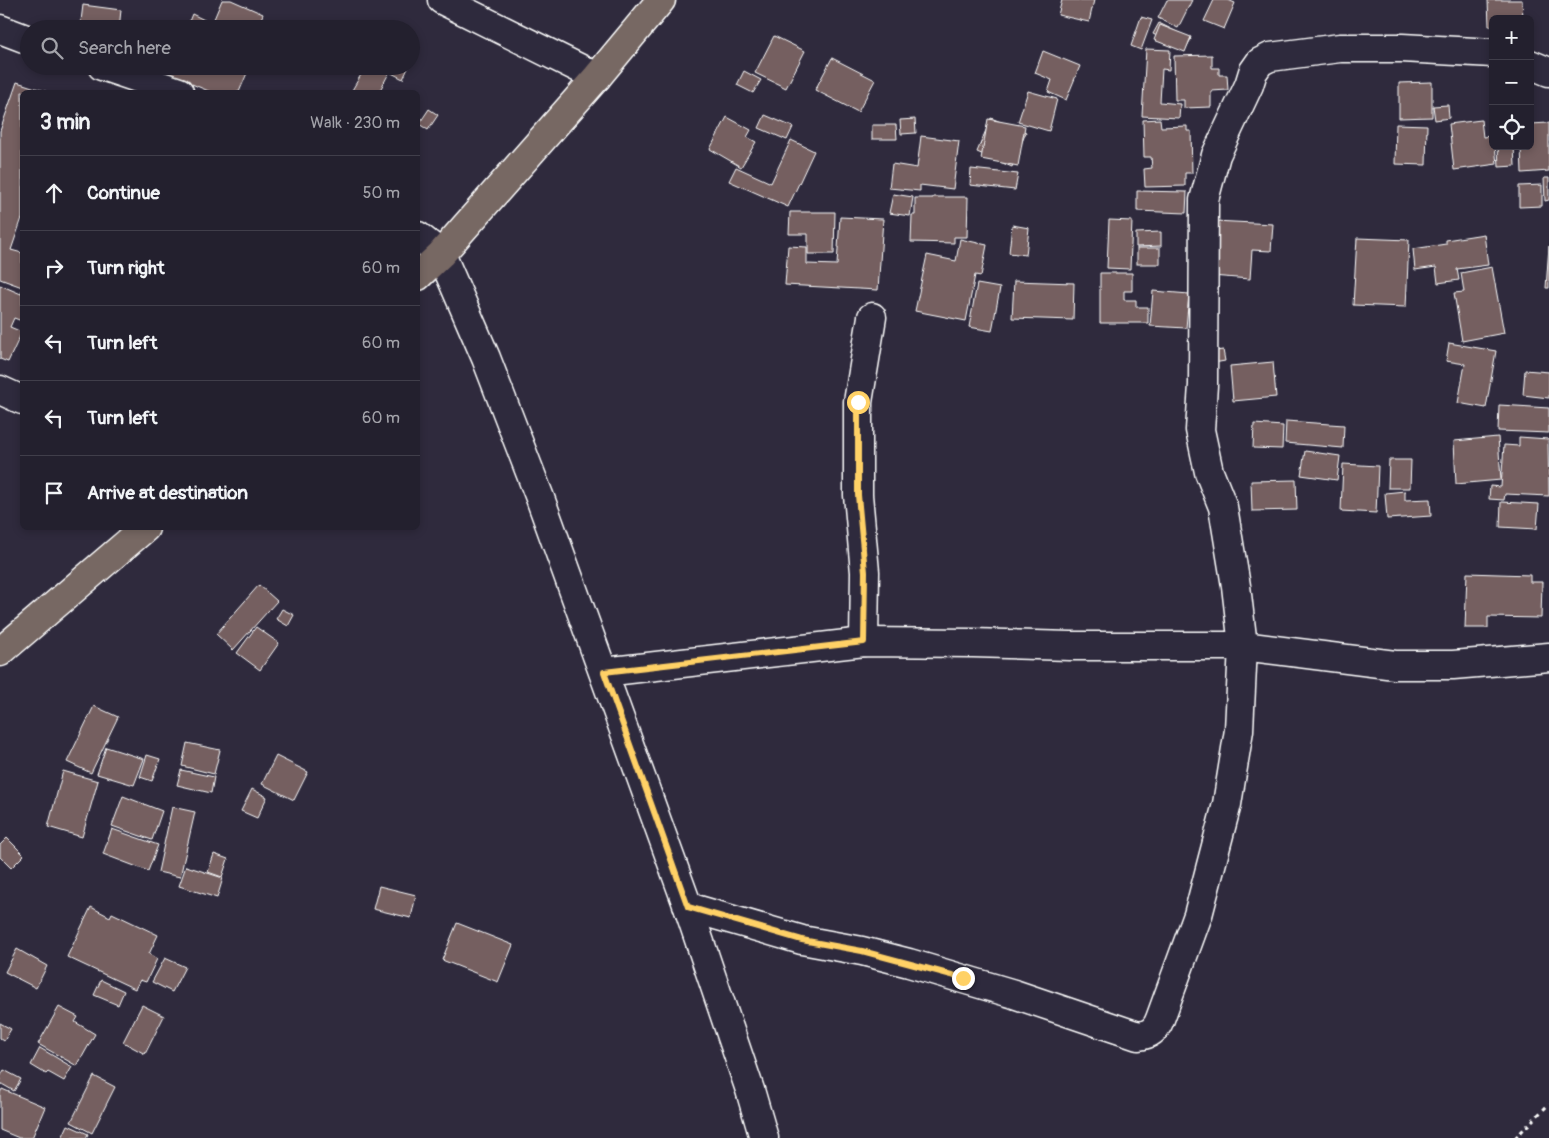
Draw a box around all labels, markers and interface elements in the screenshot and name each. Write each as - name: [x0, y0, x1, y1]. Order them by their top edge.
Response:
- map controls: [1489, 15, 1534, 150]
- button: +: [1489, 15, 1534, 60]
- search box: [20, 20, 420, 75]
- icon: search: [38, 34, 66, 62]
- text: Search here: [78, 36, 171, 60]
- button: −: [1489, 60, 1534, 105]
- button: locate: [1489, 105, 1534, 150]
- text: 3 min: [40, 109, 90, 136]
- text: Walk · 230 m: [310, 113, 400, 133]
- icon: ahead: [40, 179, 68, 207]
- text: Continue: [87, 181, 160, 205]
- text: 50 m: [363, 183, 400, 203]
- icon: right: [40, 254, 68, 282]
- text: Turn right: [87, 256, 165, 280]
- text: 60 m: [362, 258, 400, 278]
- icon: left: [40, 329, 68, 357]
- text: Turn left: [87, 331, 157, 355]
- text: 60 m: [362, 333, 400, 353]
- route start: [847, 391, 870, 414]
- icon: left: [40, 404, 68, 432]
- text: Turn left: [87, 406, 157, 430]
- text: 60 m: [362, 408, 400, 428]
- icon: arrive: [40, 479, 68, 507]
- text: Arrive at destination: [87, 481, 248, 505]
- route end: [952, 967, 975, 990]

